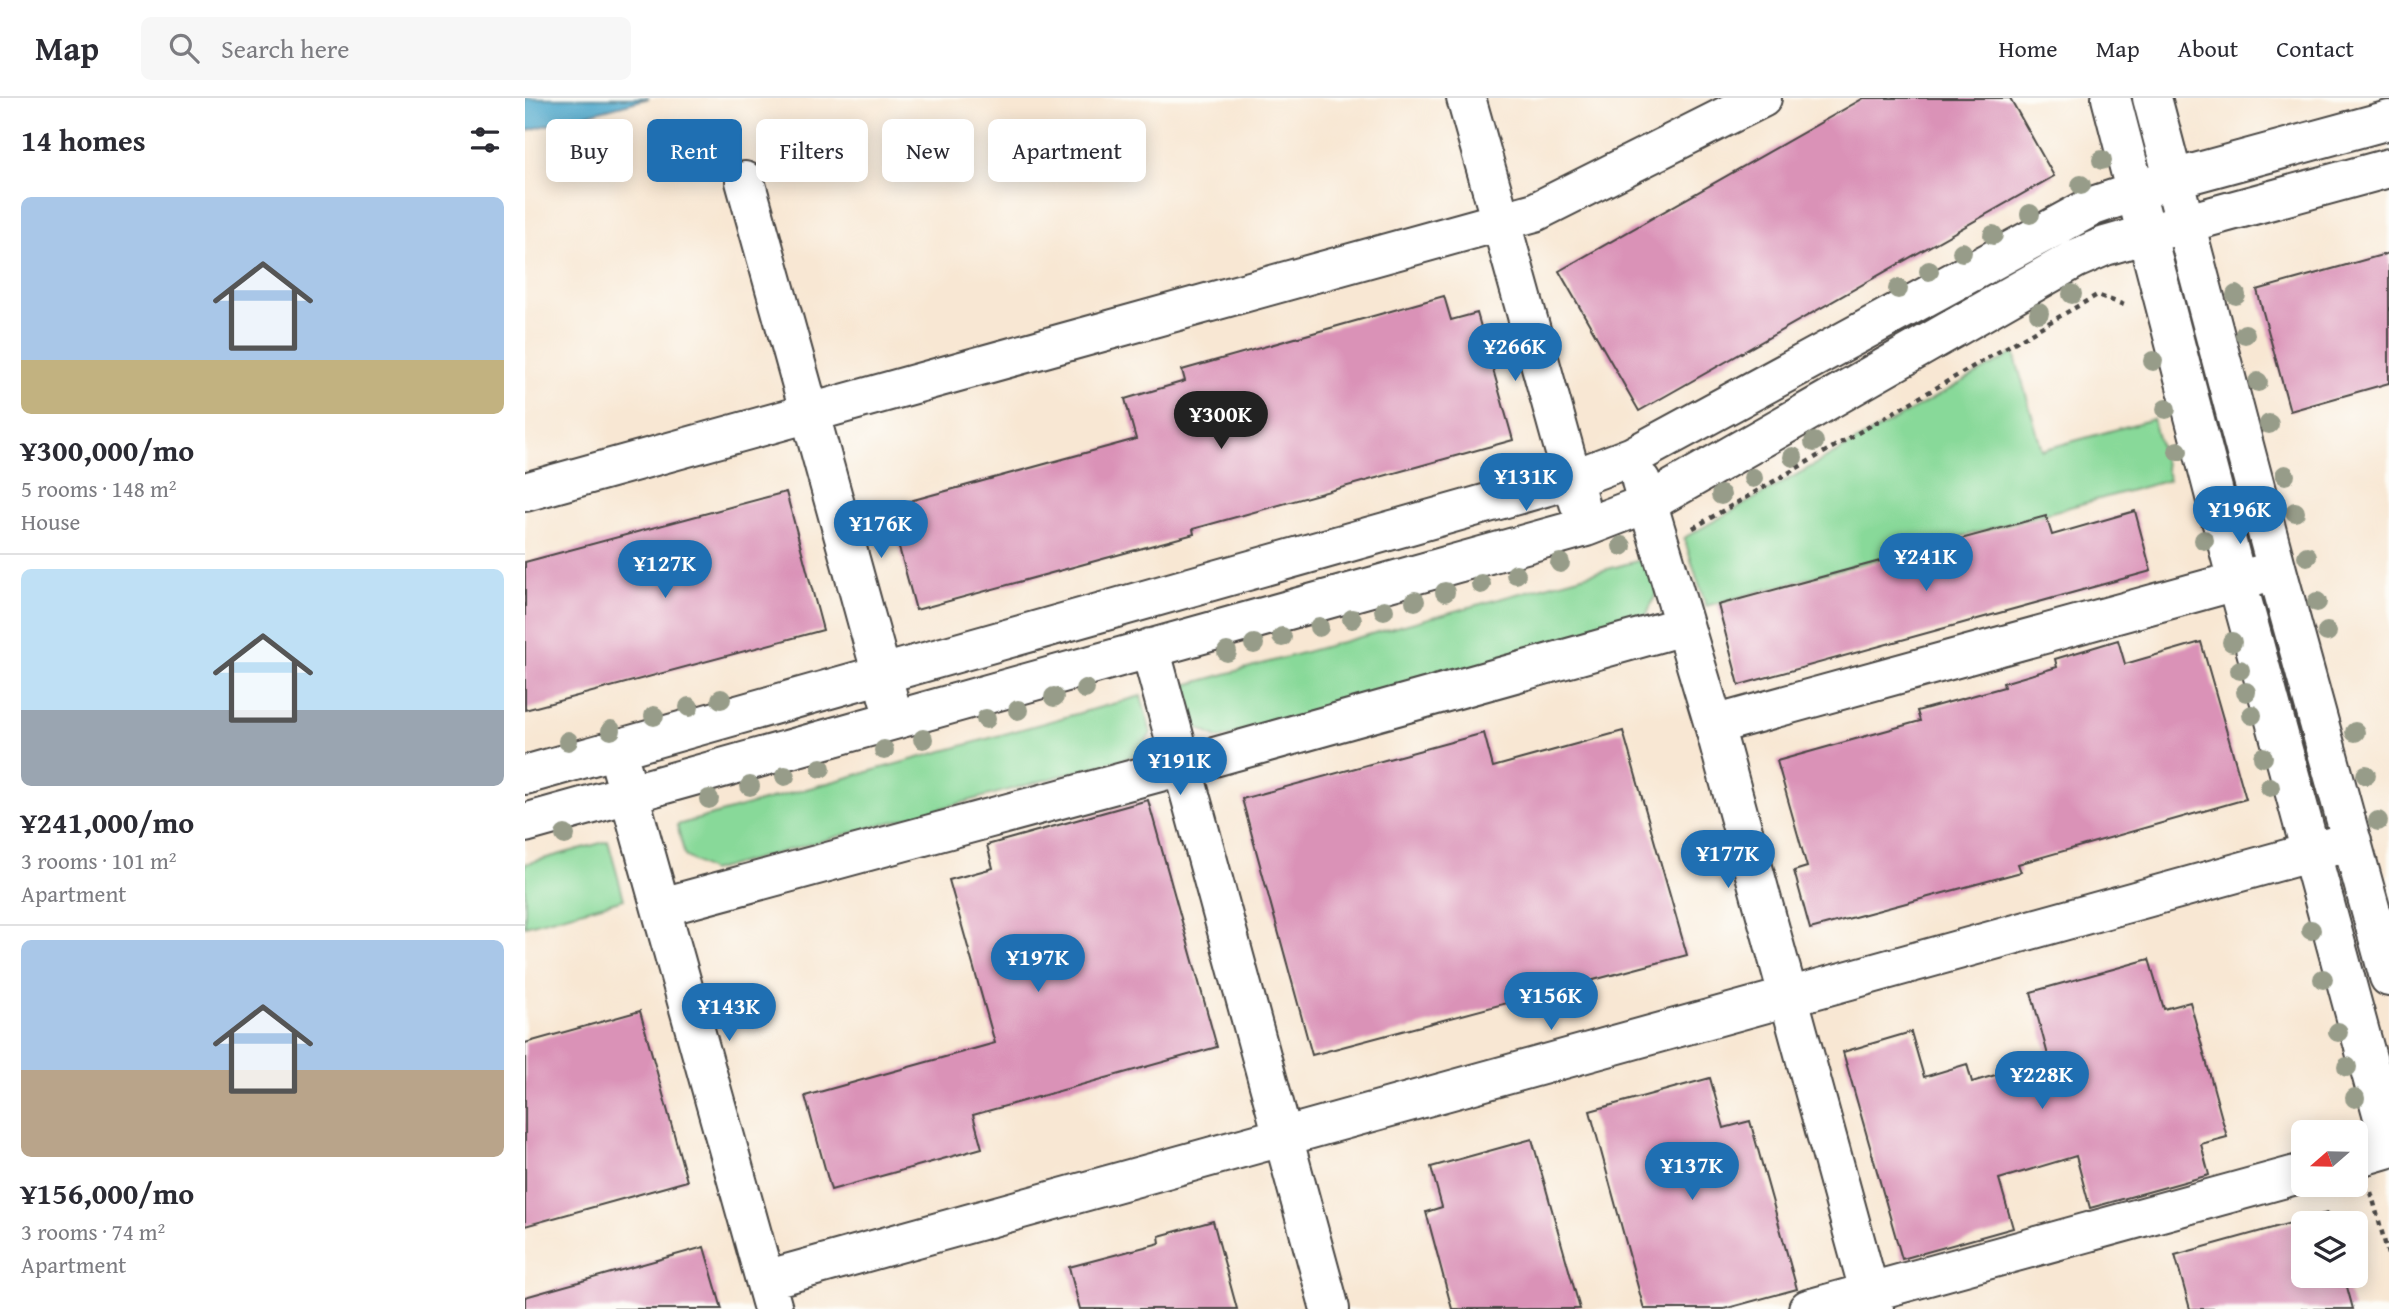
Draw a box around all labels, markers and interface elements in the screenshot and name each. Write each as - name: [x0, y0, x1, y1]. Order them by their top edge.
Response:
- search box: [141, 17, 631, 80]
- text: Map: [35, 24, 99, 72]
- icon: search: [165, 29, 203, 67]
- text: Search here: [221, 29, 349, 68]
- text: Home: [1999, 31, 2058, 66]
- text: Map: [2096, 31, 2140, 66]
- text: About: [2178, 31, 2238, 66]
- text: Contact: [2276, 31, 2354, 66]
- text: 14 homes: [21, 118, 146, 162]
- chip: Buy: [546, 119, 633, 182]
- chip: Rent: [647, 119, 742, 182]
- chip: Filters: [756, 119, 868, 182]
- chip: New: [882, 119, 974, 182]
- chip: Apartment: [988, 119, 1146, 182]
- icon: filters: [466, 121, 504, 159]
- icon: home: [200, 243, 326, 369]
- pin: ¥266K: [1466, 324, 1564, 383]
- text: ¥266K: [1484, 329, 1546, 362]
- pin: ¥300K: [1172, 392, 1270, 451]
- text: ¥300K: [1190, 397, 1252, 430]
- text: ¥300,000/mo: [21, 428, 194, 472]
- pin: ¥131K: [1477, 454, 1575, 513]
- text: ¥131K: [1495, 459, 1557, 492]
- text: 5 rooms · 148 m²: [21, 472, 176, 505]
- pin: ¥196K: [2191, 486, 2289, 546]
- text: ¥196K: [2209, 492, 2271, 525]
- pin: ¥176K: [832, 500, 930, 560]
- text: House: [21, 505, 80, 538]
- text: ¥176K: [850, 506, 912, 539]
- pin: ¥241K: [1877, 533, 1975, 593]
- text: ¥241K: [1895, 539, 1957, 572]
- pin: ¥127K: [616, 540, 714, 600]
- text: ¥127K: [634, 546, 696, 579]
- icon: home: [200, 615, 326, 741]
- pin: ¥191K: [1131, 738, 1229, 797]
- text: ¥191K: [1149, 743, 1211, 776]
- text: ¥241,000/mo: [21, 800, 194, 844]
- pin: ¥177K: [1679, 830, 1777, 890]
- text: ¥177K: [1697, 836, 1759, 869]
- text: 3 rooms · 101 m²: [21, 844, 176, 877]
- text: Apartment: [21, 877, 126, 910]
- pin: ¥197K: [989, 934, 1087, 994]
- text: ¥197K: [1007, 940, 1069, 973]
- pin: ¥156K: [1502, 972, 1600, 1032]
- text: ¥156K: [1520, 978, 1582, 1011]
- pin: ¥143K: [680, 984, 778, 1043]
- icon: home: [200, 986, 326, 1112]
- text: ¥143K: [698, 989, 760, 1022]
- pin: ¥228K: [1993, 1052, 2091, 1111]
- text: ¥228K: [2011, 1057, 2073, 1090]
- north arrow: [2291, 1120, 2368, 1197]
- map controls: [2291, 1120, 2368, 1288]
- pin: ¥137K: [1643, 1142, 1741, 1202]
- text: ¥137K: [1661, 1148, 1723, 1181]
- text: ¥156,000/mo: [21, 1171, 194, 1215]
- button: layers: [2291, 1211, 2368, 1288]
- text: 3 rooms · 74 m²: [21, 1215, 165, 1248]
- text: Apartment: [21, 1248, 126, 1281]

